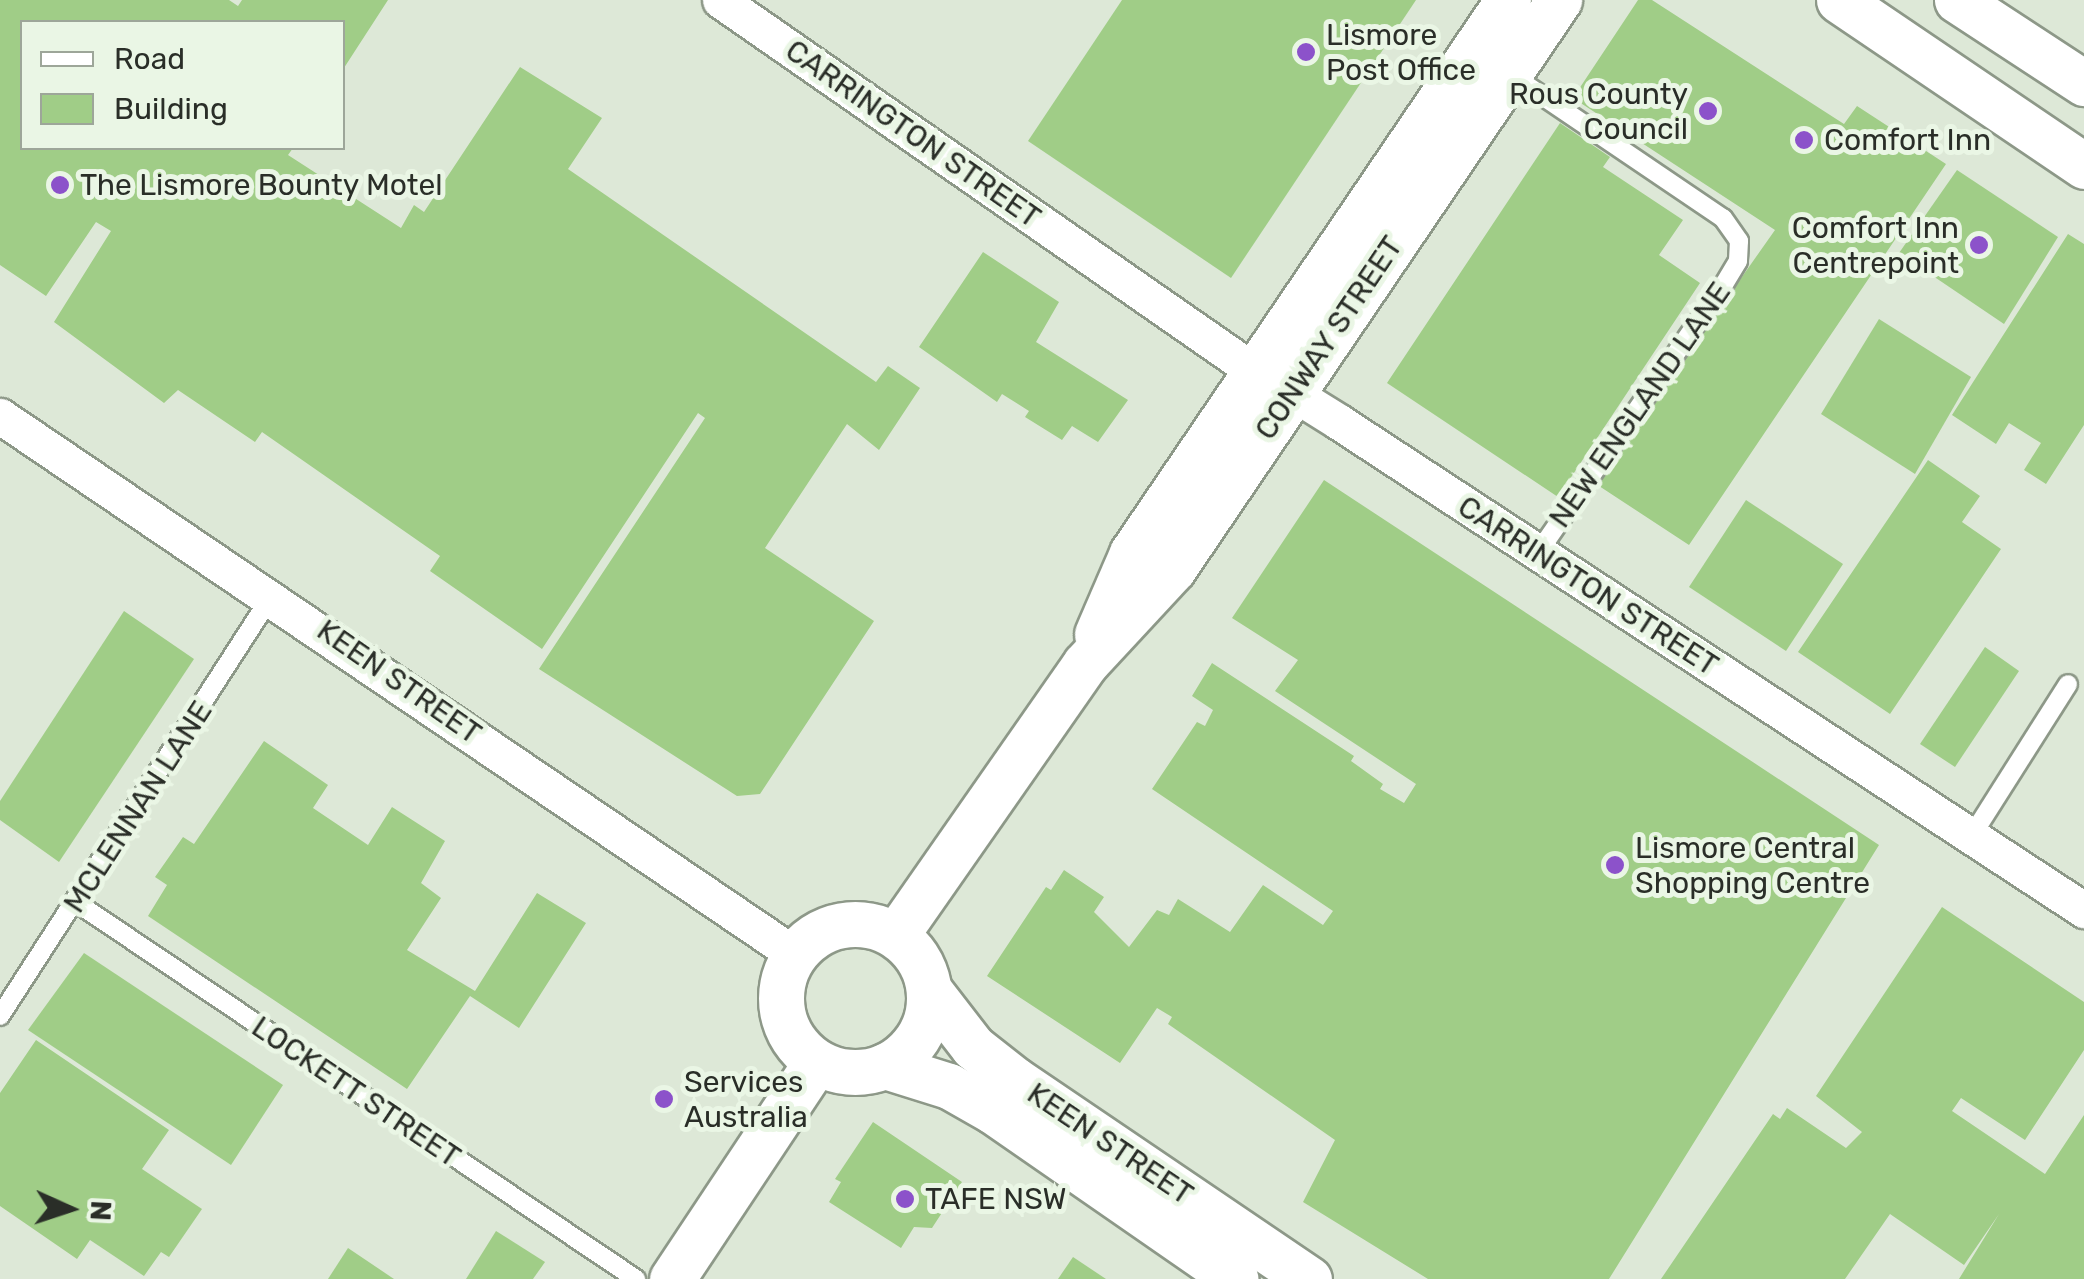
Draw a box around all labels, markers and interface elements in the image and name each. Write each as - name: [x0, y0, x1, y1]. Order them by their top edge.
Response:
- place label: Lismore Post Office: [1326, 17, 1476, 88]
- legend: [20, 20, 345, 150]
- street label: CARRINGTON STREET: [779, 32, 1047, 236]
- text: Road: [114, 41, 185, 77]
- marker: Lismore Post Office: [1295, 41, 1317, 63]
- place label: Rous County Council: [1509, 76, 1688, 146]
- text: Building: [114, 91, 228, 127]
- marker: Rous County Council: [1697, 100, 1719, 122]
- place label: Comfort Inn: [1824, 122, 1991, 158]
- marker: Comfort Inn: [1793, 129, 1815, 151]
- place label: The Lismore Bounty Motel: [80, 167, 443, 203]
- marker: The Lismore Bounty Motel: [49, 174, 71, 196]
- place label: Comfort Inn Centrepoint: [1792, 210, 1959, 280]
- street label: CONWAY STREET: [1247, 229, 1411, 447]
- marker: Comfort Inn Centrepoint: [1968, 234, 1990, 256]
- street label: NEW ENGLAND LANE: [1542, 275, 1738, 535]
- street label: CARRINGTON STREET: [1451, 488, 1725, 684]
- street label: KEEN STREET: [310, 612, 488, 752]
- street label: MCLENNAN LANE: [56, 695, 220, 919]
- place label: Lismore Central Shopping Centre: [1635, 830, 1870, 900]
- marker: Lismore Central Shopping Centre: [1604, 854, 1626, 876]
- street label: LOCKETT STREET: [245, 1009, 467, 1175]
- place label: Services Australia: [684, 1064, 808, 1134]
- street label: KEEN STREET: [1020, 1075, 1200, 1213]
- marker: Services Australia: [653, 1088, 675, 1110]
- north arrow: [20, 1159, 120, 1259]
- place label: TAFE NSW: [925, 1181, 1067, 1217]
- marker: TAFE NSW: [894, 1188, 916, 1210]
- text: N: [83, 1200, 117, 1222]

